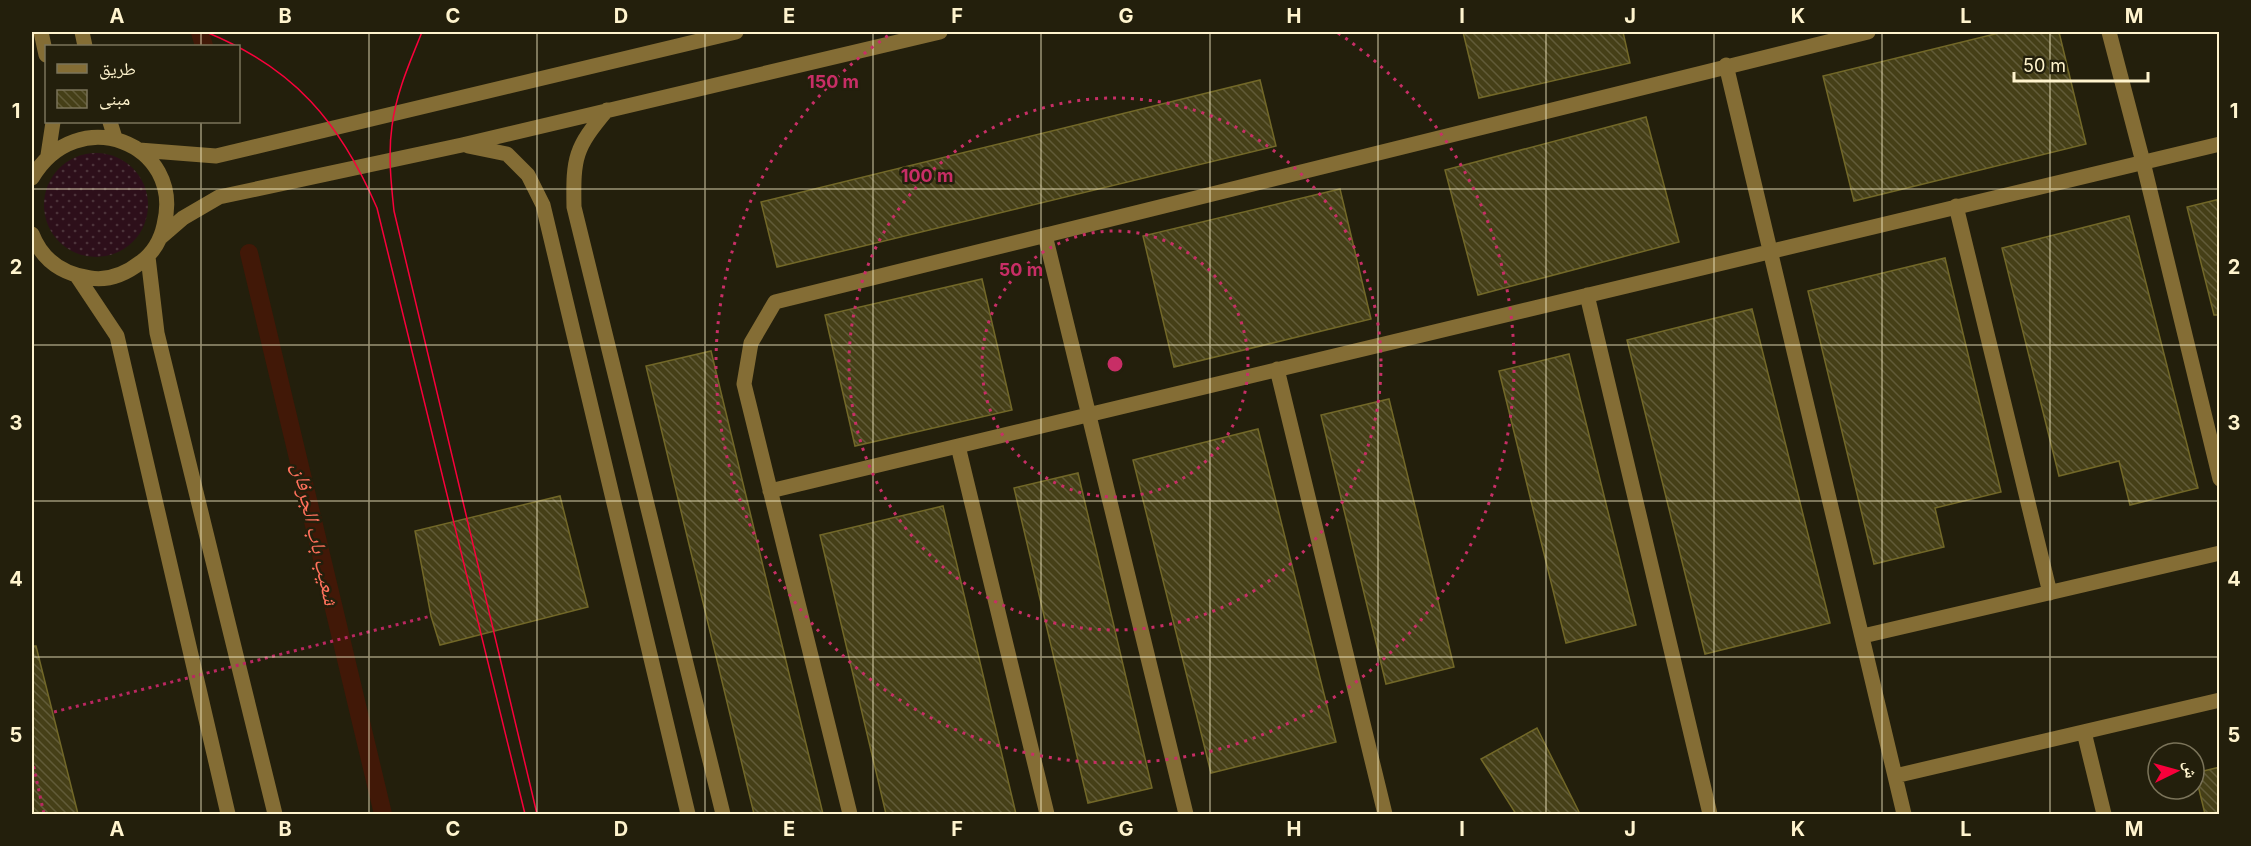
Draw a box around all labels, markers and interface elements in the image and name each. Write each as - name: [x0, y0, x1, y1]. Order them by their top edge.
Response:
- text: A: [110, 4, 125, 28]
- text: B: [278, 4, 292, 28]
- text: C: [446, 4, 460, 28]
- text: D: [614, 4, 628, 28]
- text: E: [783, 4, 795, 28]
- text: F: [951, 4, 963, 28]
- text: G: [1118, 4, 1134, 28]
- text: H: [1287, 4, 1301, 28]
- text: I: [1459, 4, 1465, 28]
- text: J: [1624, 4, 1636, 28]
- text: K: [1791, 4, 1805, 28]
- text: L: [1960, 4, 1972, 28]
- text: M: [2125, 4, 2143, 28]
- legend: [45, 45, 240, 123]
- scale bar: [2014, 45, 2148, 83]
- text: 50 m: [2023, 55, 2066, 76]
- text: طريق: [99, 58, 136, 80]
- text: 150 m: [807, 71, 859, 92]
- text: مبنى: [99, 88, 130, 110]
- text: 1: [12, 99, 20, 123]
- text: 1: [2230, 99, 2238, 123]
- text: 100 m: [901, 165, 953, 186]
- text: 2: [10, 255, 22, 279]
- text: 2: [2228, 255, 2240, 279]
- text: 50 m: [999, 259, 1043, 280]
- centre of rings: [1105, 354, 1125, 374]
- text: 3: [10, 411, 22, 435]
- text: 3: [2228, 411, 2240, 435]
- water label: شعيب باب الجرفان: [287, 461, 345, 609]
- text: 4: [9, 567, 23, 591]
- text: 4: [2227, 567, 2241, 591]
- text: 5: [10, 723, 22, 747]
- text: 5: [2228, 723, 2240, 747]
- north arrow: [2146, 741, 2206, 801]
- text: ش: [2180, 760, 2202, 779]
- text: A: [110, 817, 125, 841]
- text: B: [278, 817, 292, 841]
- text: C: [446, 817, 460, 841]
- text: D: [614, 817, 628, 841]
- text: E: [783, 817, 795, 841]
- text: F: [951, 817, 963, 841]
- text: G: [1118, 817, 1134, 841]
- text: H: [1287, 817, 1301, 841]
- text: I: [1459, 817, 1465, 841]
- text: J: [1624, 817, 1636, 841]
- text: K: [1791, 817, 1805, 841]
- text: L: [1960, 817, 1972, 841]
- text: M: [2125, 817, 2143, 841]

